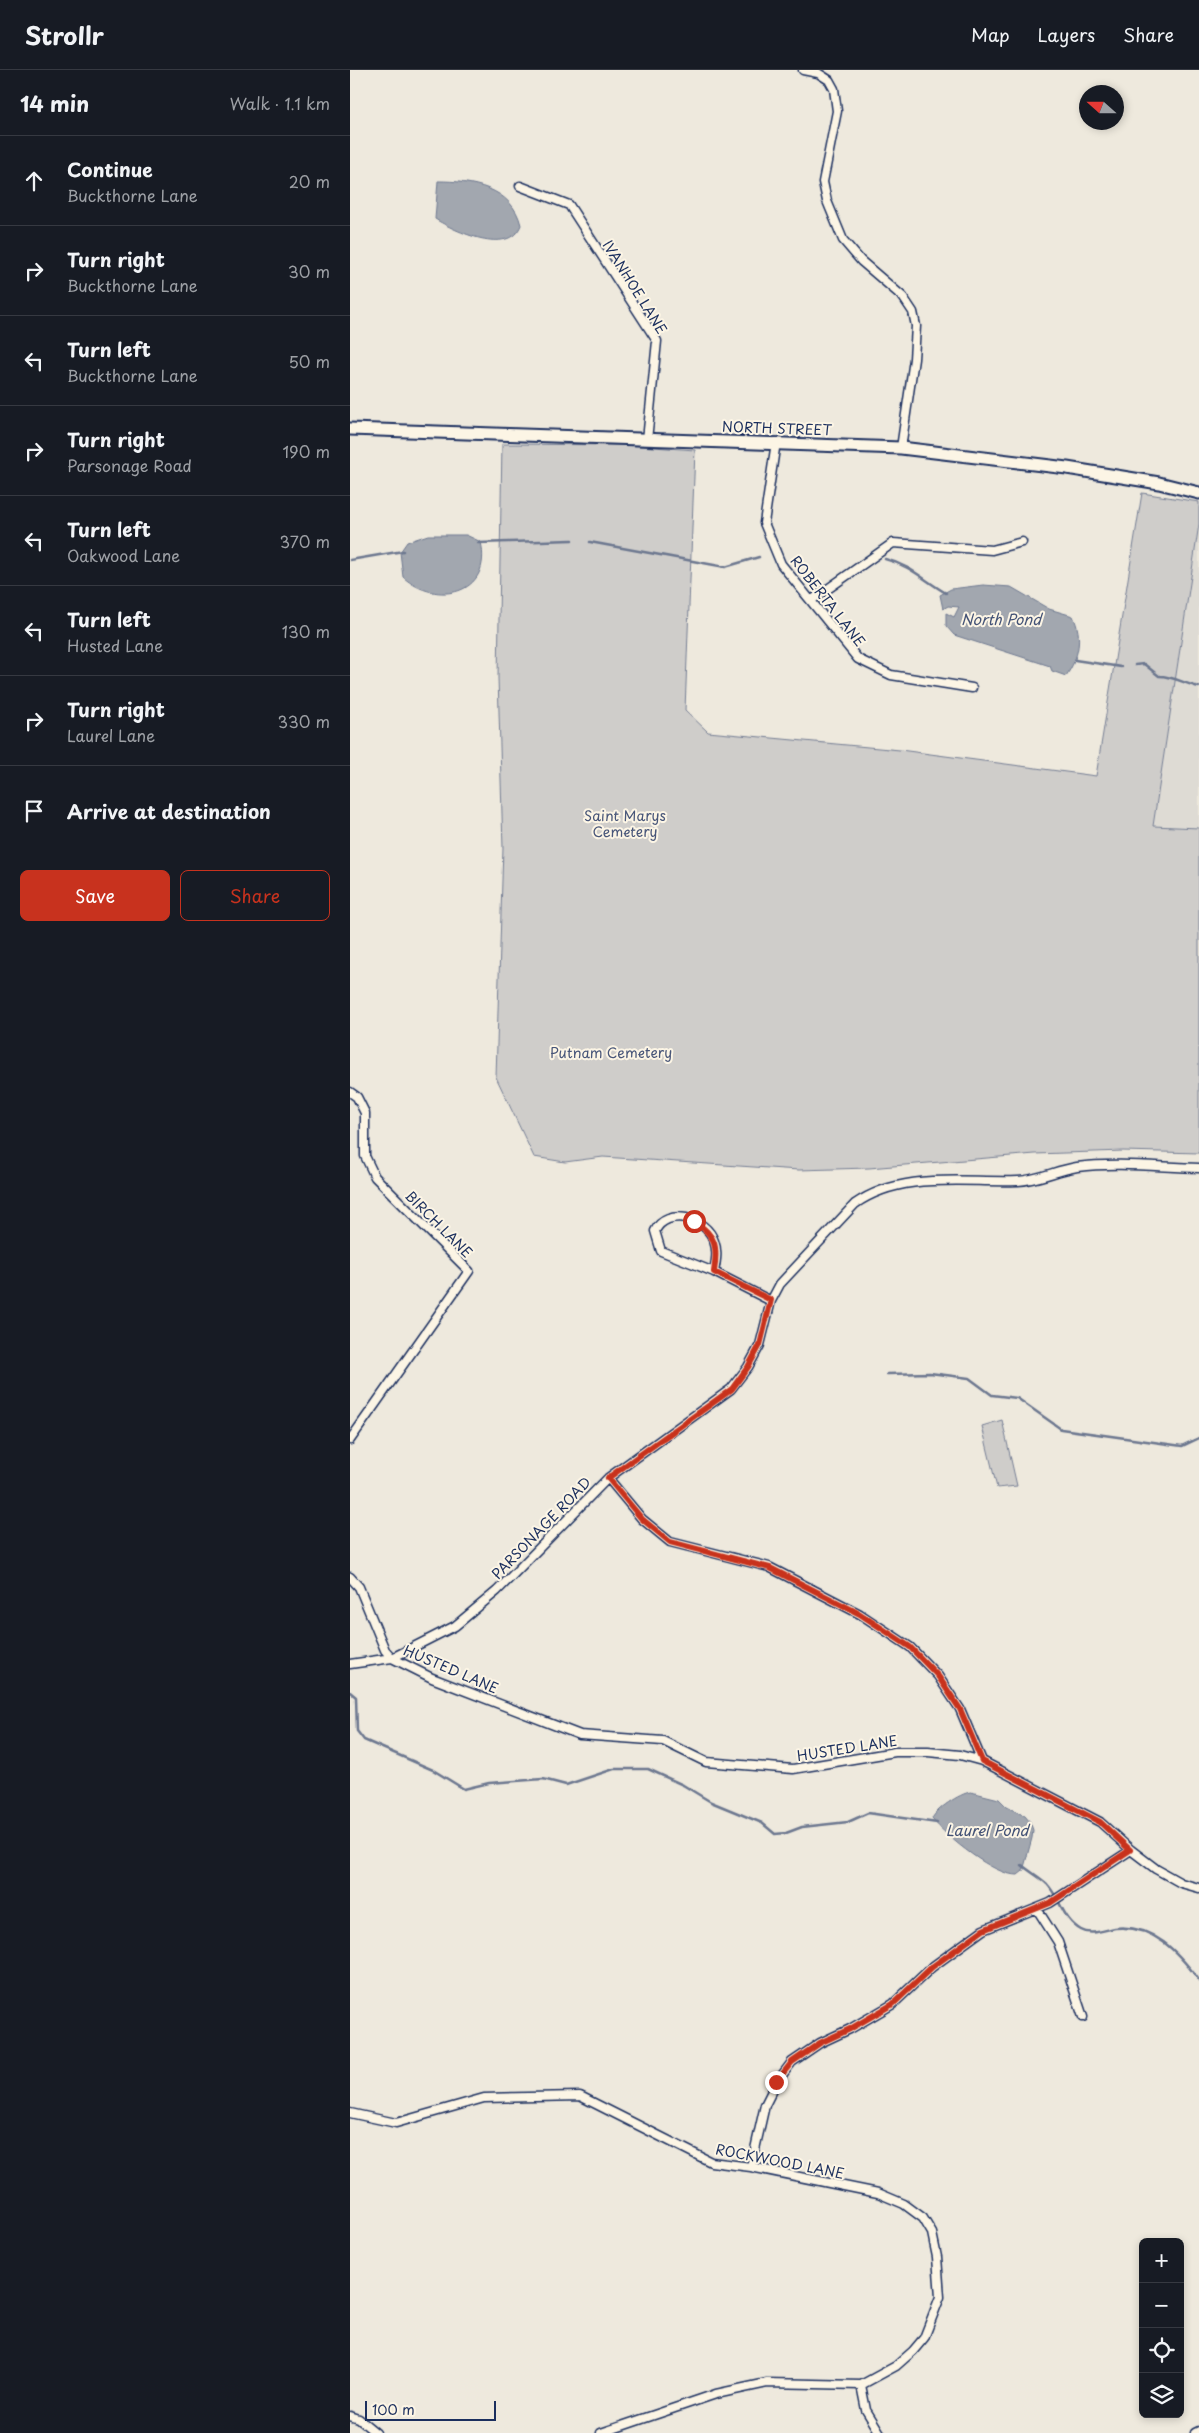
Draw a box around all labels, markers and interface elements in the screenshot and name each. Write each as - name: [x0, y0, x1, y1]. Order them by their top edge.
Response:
- text: Strollr: [25, 17, 104, 53]
- text: Map: [971, 21, 1010, 48]
- text: Layers: [1038, 21, 1095, 48]
- text: Share: [1123, 21, 1174, 48]
- north arrow: [1079, 85, 1124, 130]
- text: 14 min: [20, 87, 89, 119]
- text: Walk · 1.1 km: [230, 91, 330, 115]
- text: Continue: [67, 155, 153, 183]
- icon: ahead: [20, 167, 48, 195]
- text: 20 m: [289, 169, 330, 193]
- text: Buckthorne Lane: [67, 183, 198, 207]
- street label: IVANHOE LANE: [598, 236, 672, 338]
- text: Turn right: [67, 245, 165, 273]
- icon: right: [20, 257, 48, 285]
- text: 30 m: [288, 259, 330, 283]
- text: Buckthorne Lane: [67, 273, 198, 297]
- text: Turn left: [67, 335, 151, 363]
- icon: left: [20, 347, 48, 375]
- text: 50 m: [289, 349, 330, 373]
- text: Buckthorne Lane: [67, 363, 198, 387]
- street label: NORTH STREET: [722, 416, 833, 440]
- text: Turn right: [67, 425, 165, 453]
- icon: right: [20, 437, 48, 465]
- text: 190 m: [282, 439, 330, 463]
- text: Parsonage Road: [67, 453, 192, 477]
- text: Turn left: [67, 515, 151, 543]
- icon: left: [20, 527, 48, 555]
- text: 370 m: [280, 529, 330, 553]
- text: Oakwood Lane: [67, 543, 180, 567]
- street label: ROBERTA LANE: [786, 551, 870, 651]
- text: Turn left: [67, 605, 151, 633]
- water label: North Pond: [961, 607, 1043, 630]
- icon: left: [20, 617, 48, 645]
- text: 130 m: [282, 619, 330, 643]
- text: Husted Lane: [67, 633, 163, 657]
- text: Turn right: [67, 695, 165, 723]
- icon: right: [20, 707, 48, 735]
- text: 330 m: [277, 709, 330, 733]
- text: Laurel Lane: [67, 723, 155, 747]
- icon: arrive: [20, 797, 48, 825]
- text: Arrive at destination: [67, 797, 271, 825]
- park label: Saint Marys Cemetery: [584, 805, 666, 842]
- button: Save: [20, 870, 170, 921]
- button: Share: [180, 870, 330, 921]
- park label: Putnam Cemetery: [550, 1042, 672, 1063]
- street label: BIRCH LANE: [401, 1186, 477, 1262]
- route start: [683, 1210, 706, 1233]
- street label: PARSONAGE ROAD: [486, 1472, 596, 1584]
- street label: HUSTED LANE: [400, 1640, 502, 1698]
- street label: HUSTED LANE: [795, 1730, 899, 1766]
- water label: Laurel Pond: [946, 1818, 1030, 1841]
- route end: [765, 2071, 788, 2094]
- street label: ROCKWOOD LANE: [714, 2138, 846, 2184]
- map controls: [1139, 2238, 1184, 2418]
- button: +: [1139, 2238, 1184, 2283]
- button: −: [1139, 2283, 1184, 2328]
- button: locate: [1139, 2328, 1184, 2373]
- button: layers: [1139, 2373, 1184, 2418]
- scale bar: [365, 2398, 496, 2421]
- text: 100 m: [372, 2399, 415, 2420]

